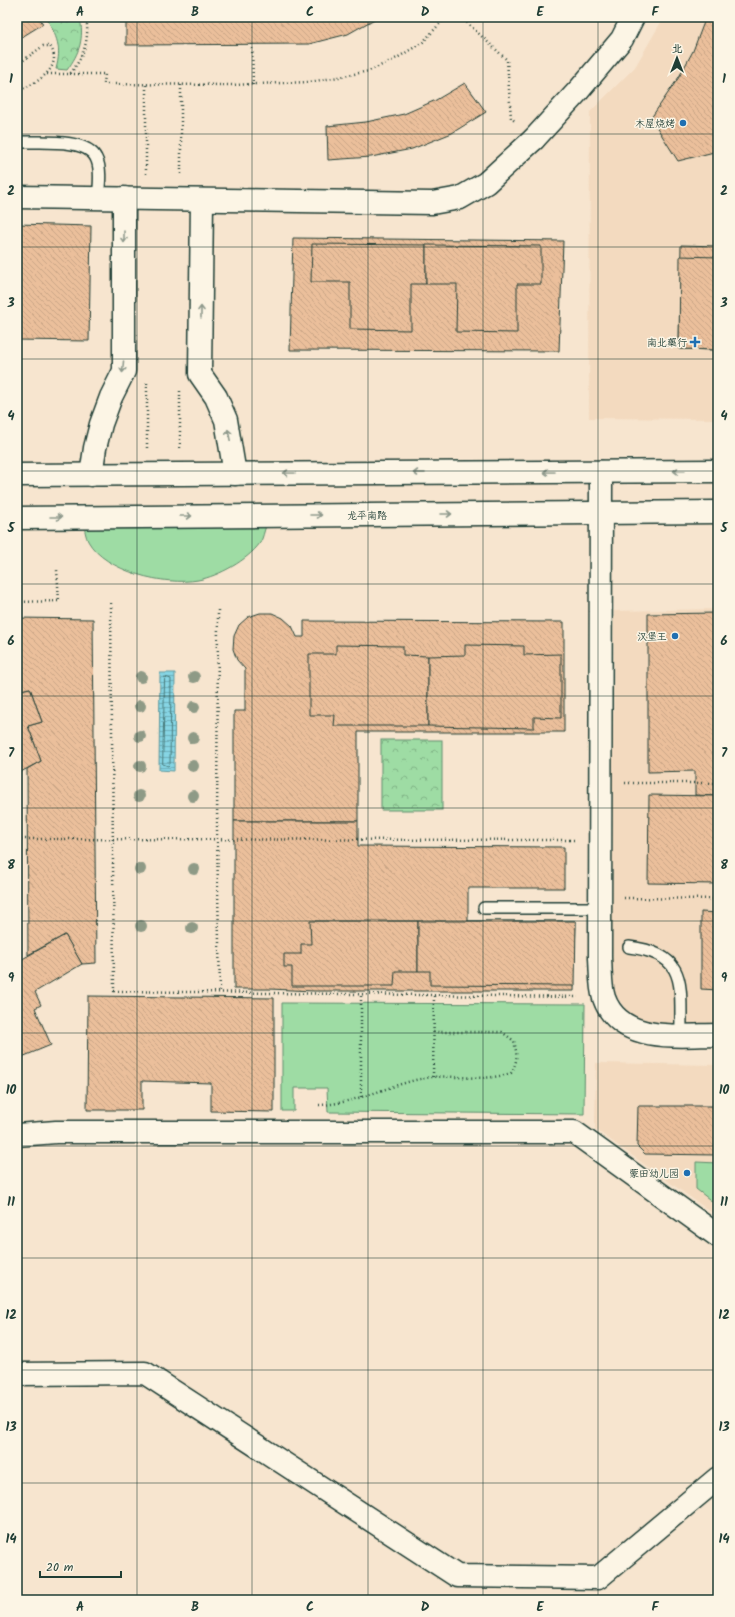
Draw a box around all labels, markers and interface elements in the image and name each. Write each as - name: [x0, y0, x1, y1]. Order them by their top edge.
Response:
- text: A: [76, 2, 84, 23]
- text: B: [191, 2, 199, 23]
- text: C: [306, 2, 314, 23]
- text: D: [421, 2, 430, 23]
- text: E: [536, 2, 544, 23]
- text: F: [651, 2, 659, 23]
- north arrow: [657, 38, 697, 78]
- text: 北: [672, 40, 683, 58]
- text: 1: [9, 69, 13, 90]
- text: 1: [722, 69, 726, 90]
- place label: 木屋烧烤: [635, 116, 675, 132]
- marker: 木屋烧烤: [678, 118, 688, 128]
- text: 2: [7, 181, 15, 202]
- text: 2: [720, 181, 728, 202]
- one-way arrow: [120, 230, 128, 243]
- text: 3: [6, 293, 15, 314]
- text: 3: [719, 293, 728, 314]
- one-way arrow: [197, 306, 205, 319]
- place label: 南北藥行: [647, 335, 687, 351]
- marker: 南北藥行: [690, 337, 700, 347]
- one-way arrow: [120, 360, 127, 373]
- text: 4: [7, 406, 15, 427]
- text: 4: [720, 406, 728, 427]
- one-way arrow: [225, 429, 233, 442]
- one-way arrow: [673, 467, 686, 475]
- one-way arrow: [543, 468, 556, 476]
- one-way arrow: [283, 469, 296, 477]
- one-way arrow: [413, 469, 426, 477]
- street label: 龙平南路: [347, 508, 387, 524]
- one-way arrow: [439, 510, 452, 518]
- one-way arrow: [309, 511, 322, 519]
- one-way arrow: [179, 512, 192, 520]
- one-way arrow: [49, 514, 62, 521]
- text: 5: [7, 518, 16, 539]
- text: 5: [720, 518, 729, 539]
- place label: 汉堡王: [637, 629, 667, 645]
- text: 6: [7, 631, 15, 652]
- marker: 汉堡王: [670, 631, 680, 641]
- text: 6: [720, 631, 728, 652]
- text: 7: [8, 743, 15, 764]
- text: 7: [721, 743, 728, 764]
- text: 8: [7, 855, 15, 876]
- text: 8: [720, 855, 728, 876]
- text: 9: [8, 968, 15, 989]
- text: 9: [721, 968, 728, 989]
- text: 10: [6, 1080, 17, 1101]
- text: 10: [719, 1080, 730, 1101]
- place label: 蒙田幼儿园: [629, 1166, 679, 1182]
- marker: 蒙田幼儿园: [682, 1168, 692, 1178]
- text: 11: [7, 1192, 15, 1213]
- text: 11: [720, 1192, 728, 1213]
- text: 12: [5, 1305, 17, 1326]
- text: 12: [718, 1305, 730, 1326]
- text: 13: [5, 1417, 17, 1438]
- text: 13: [718, 1417, 730, 1438]
- text: 14: [5, 1529, 17, 1550]
- text: 14: [718, 1529, 730, 1550]
- scale bar: [40, 1553, 121, 1579]
- text: 20 m: [46, 1558, 74, 1577]
- text: A: [76, 1597, 84, 1617]
- text: B: [191, 1597, 199, 1617]
- text: C: [306, 1597, 314, 1617]
- text: D: [421, 1597, 430, 1617]
- text: E: [536, 1597, 544, 1617]
- text: F: [651, 1597, 659, 1617]

